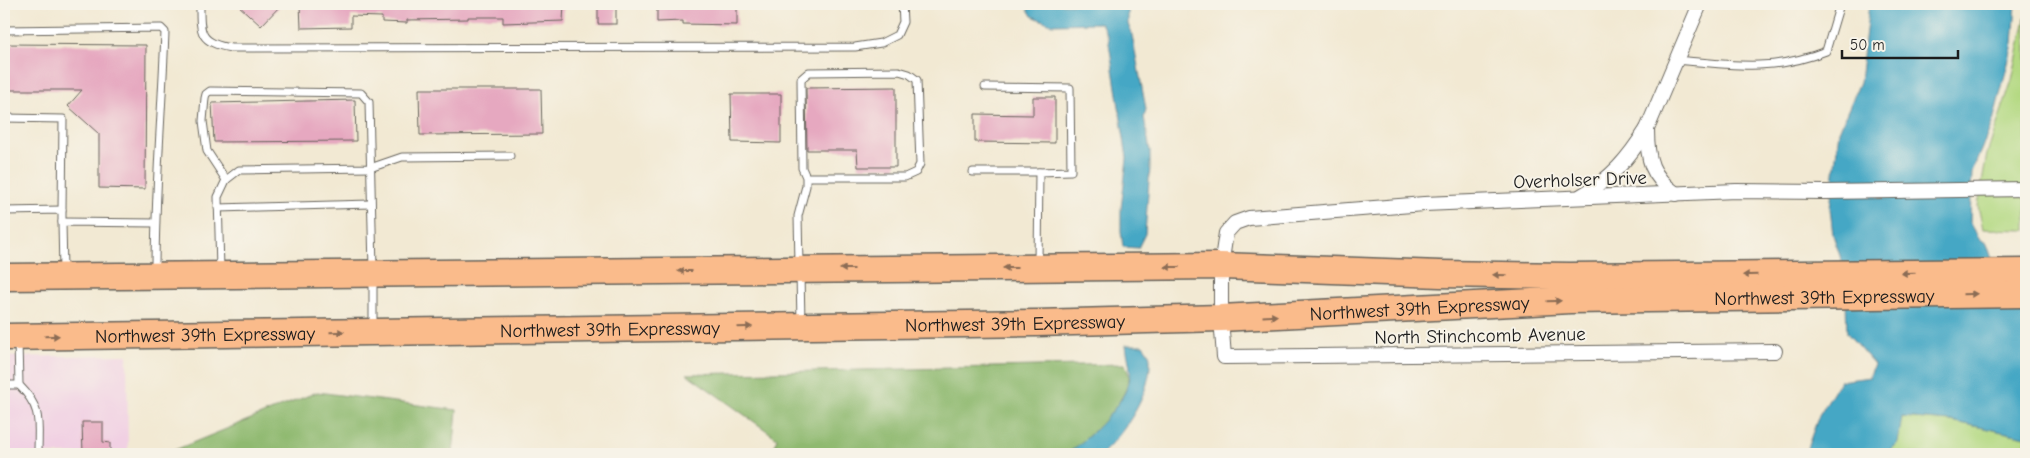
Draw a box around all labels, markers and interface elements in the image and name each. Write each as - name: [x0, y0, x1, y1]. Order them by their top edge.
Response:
- scale bar: [1842, 28, 1959, 60]
- text: 50 m: [1850, 36, 1885, 54]
- street label: Overholser Drive: [1513, 167, 1647, 193]
- one-way arrow: [1164, 263, 1180, 271]
- one-way arrow: [1002, 264, 1018, 272]
- one-way arrow: [839, 265, 855, 273]
- one-way arrow: [677, 267, 693, 275]
- one-way arrow: [1899, 269, 1915, 277]
- one-way arrow: [1492, 271, 1508, 279]
- one-way arrow: [1742, 271, 1758, 279]
- street label: Northwest 39th Expressway: [1714, 285, 1935, 310]
- one-way arrow: [1962, 290, 1978, 298]
- street label: Northwest 39th Expressway: [1309, 292, 1531, 325]
- one-way arrow: [1547, 296, 1563, 304]
- street label: Northwest 39th Expressway: [905, 311, 1126, 337]
- one-way arrow: [1262, 311, 1278, 319]
- street label: Northwest 39th Expressway: [500, 317, 721, 342]
- street label: Northwest 39th Expressway: [95, 323, 316, 348]
- one-way arrow: [737, 323, 753, 331]
- street label: North Stinchcomb Avenue: [1374, 323, 1586, 349]
- one-way arrow: [330, 328, 346, 336]
- one-way arrow: [45, 332, 61, 340]

